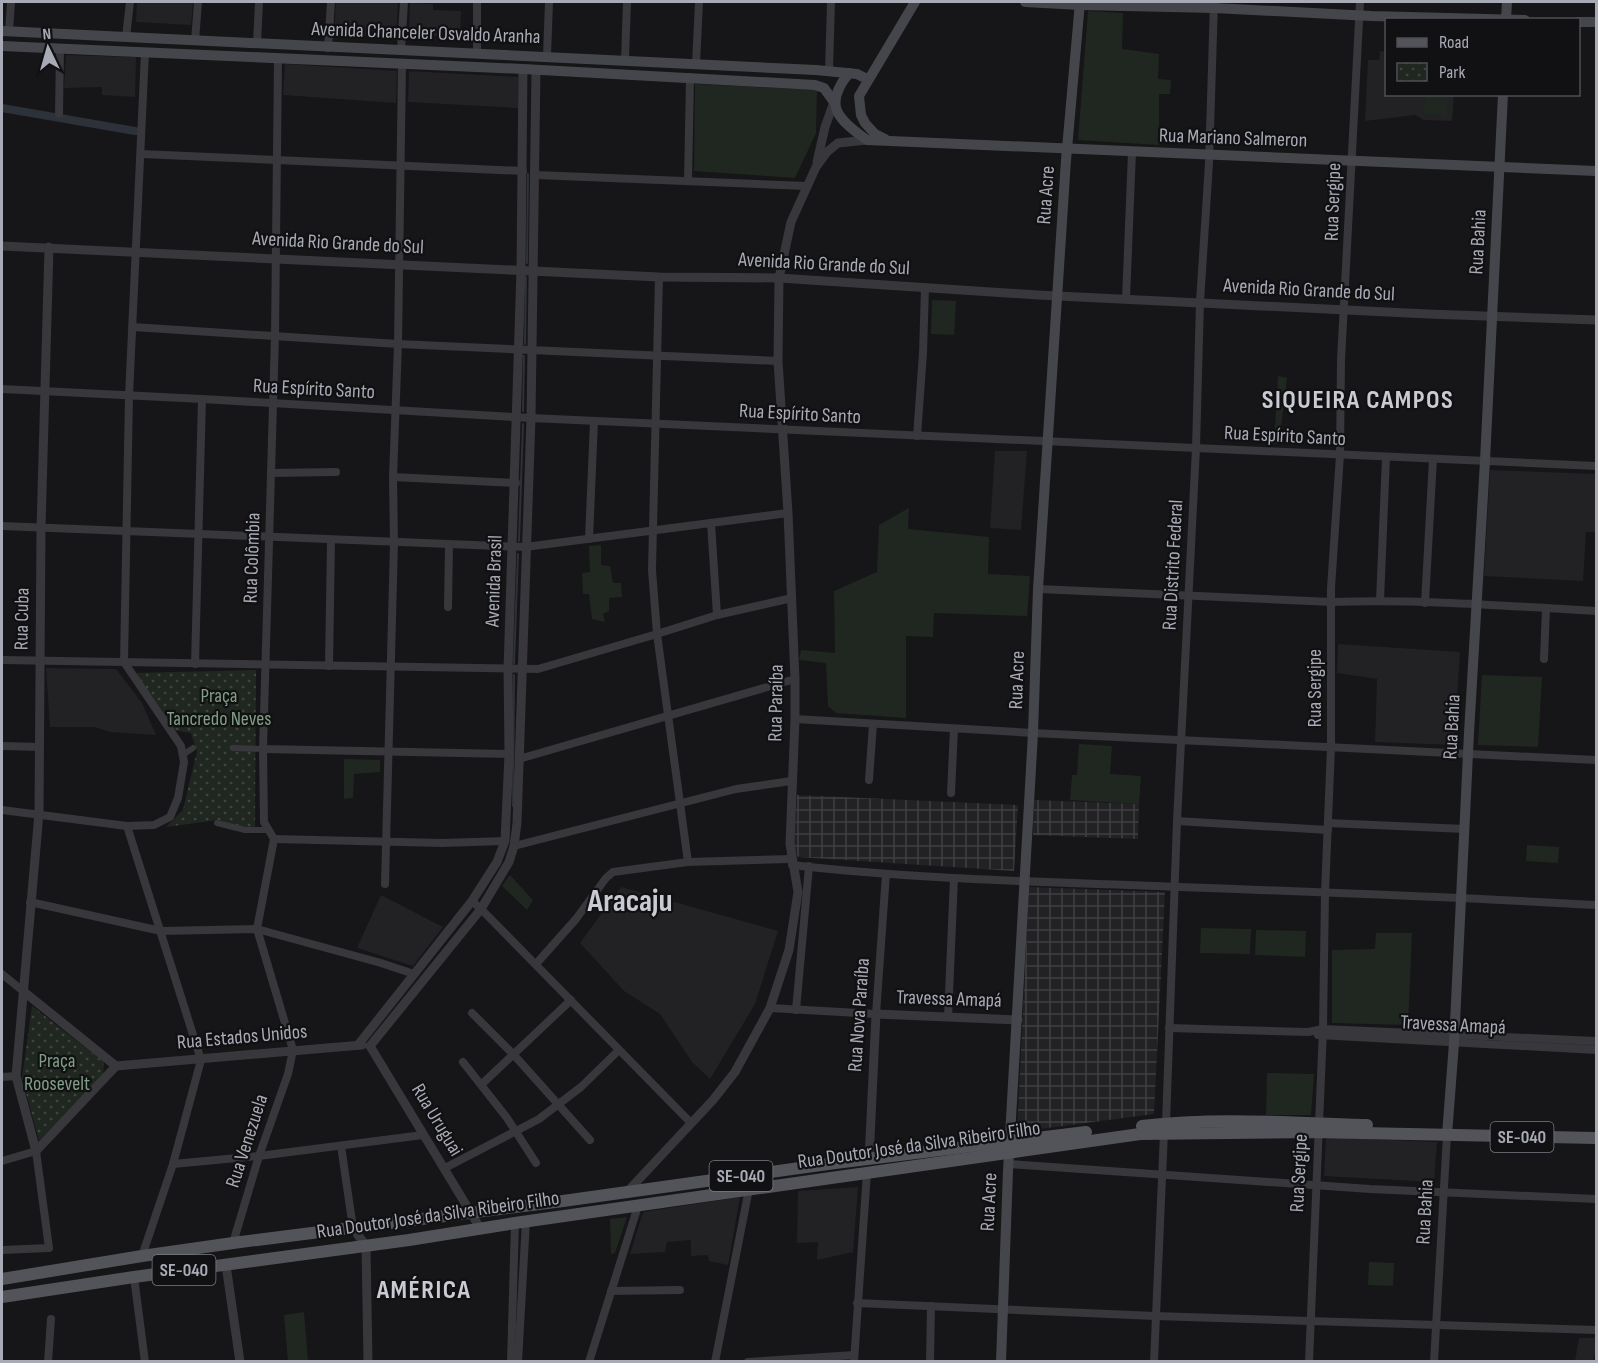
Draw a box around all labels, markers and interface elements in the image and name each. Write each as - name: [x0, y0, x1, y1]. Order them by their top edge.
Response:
- street label: Avenida Chanceler Osvaldo Aranha: [310, 17, 541, 49]
- north arrow: [18, 18, 78, 78]
- legend: [1385, 18, 1580, 96]
- text: N: [42, 25, 52, 44]
- text: Road: [1439, 32, 1469, 53]
- text: Park: [1439, 62, 1465, 83]
- street label: Rua Mariano Salmeron: [1158, 123, 1308, 153]
- street label: Rua Sergipe: [1320, 162, 1346, 242]
- street label: Rua Acre: [1032, 165, 1060, 225]
- street label: Rua Bahia: [1464, 209, 1492, 275]
- street label: Avenida Rio Grande do Sul: [251, 226, 424, 259]
- street label: Avenida Rio Grande do Sul: [737, 247, 910, 280]
- street label: Avenida Rio Grande do Sul: [1222, 273, 1395, 306]
- street label: Rua Espírito Santo: [252, 374, 376, 404]
- district label: SIQUEIRA CAMPOS: [1262, 385, 1454, 416]
- street label: Rua Espírito Santo: [738, 399, 862, 429]
- street label: Rua Espírito Santo: [1223, 421, 1347, 451]
- street label: Rua Distrito Federal: [1158, 499, 1188, 631]
- street label: Rua Colômbia: [238, 512, 266, 604]
- street label: Avenida Brasil: [480, 535, 508, 628]
- street label: Rua Cuba: [9, 588, 35, 650]
- street label: Rua Sergipe: [1303, 649, 1327, 727]
- street label: Rua Acre: [1004, 650, 1030, 710]
- street label: Rua Paraíba: [763, 664, 789, 742]
- park label: Praça Tancredo Neves: [166, 684, 272, 731]
- street label: Rua Bahia: [1438, 694, 1466, 760]
- district label: Aracaju: [587, 882, 672, 921]
- street label: Rua Nova Paraíba: [843, 957, 875, 1073]
- street label: Travessa Amapá: [896, 985, 1002, 1013]
- street label: Travessa Amapá: [1400, 1010, 1506, 1040]
- street label: Rua Estados Unidos: [176, 1019, 308, 1055]
- park label: Praça Roosevelt: [24, 1049, 90, 1096]
- street label: Rua Uruguai: [406, 1079, 468, 1161]
- street label: Rua Venezuela: [221, 1091, 273, 1191]
- street label: Rua Doutor José da Silva Ribeiro Filho: [796, 1116, 1042, 1174]
- road number: SE-040: [1490, 1122, 1553, 1152]
- street label: Rua Sergipe: [1285, 1133, 1313, 1213]
- road number: SE-040: [710, 1161, 772, 1191]
- street label: Rua Acre: [975, 1172, 1003, 1232]
- street label: Rua Bahia: [1411, 1179, 1439, 1245]
- street label: Rua Doutor José da Silva Ribeiro Filho: [315, 1186, 561, 1244]
- road number: SE-040: [152, 1255, 216, 1285]
- district label: AMÉRICA: [376, 1275, 471, 1306]

